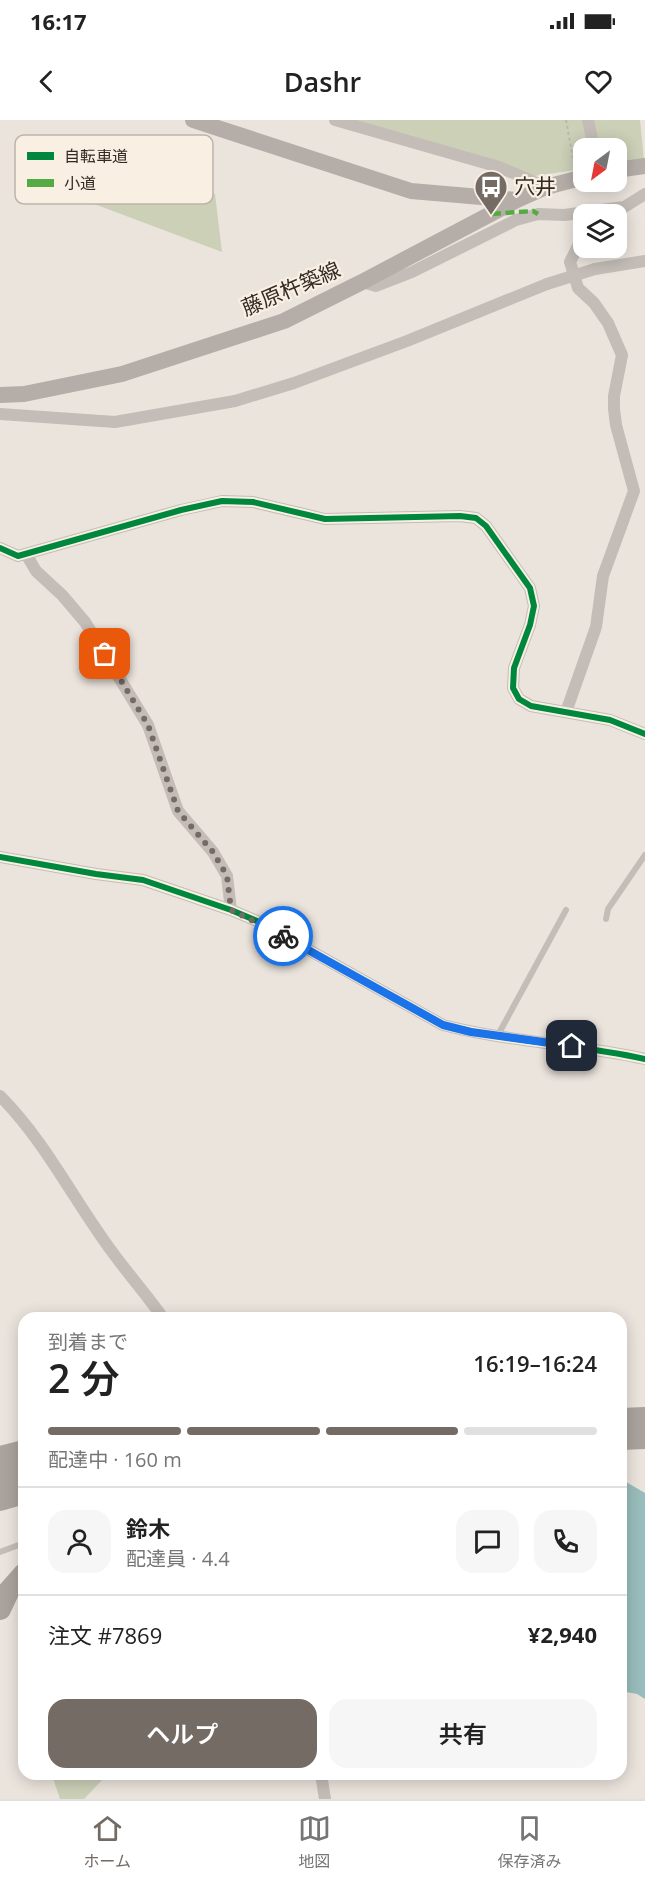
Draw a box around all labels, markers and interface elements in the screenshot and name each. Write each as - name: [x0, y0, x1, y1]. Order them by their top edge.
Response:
- text: 16:17: [30, 6, 87, 36]
- text: Dashr: [284, 63, 361, 100]
- icon: back: [30, 65, 63, 98]
- icon: heart: [582, 65, 615, 98]
- legend: [15, 135, 213, 204]
- north arrow: [573, 138, 627, 192]
- map controls: [573, 138, 627, 258]
- text: 自転車道: [64, 145, 128, 167]
- bus stop icon: 穴井: [473, 169, 509, 216]
- text: 小道: [64, 172, 96, 194]
- place label: 穴井: [514, 172, 556, 200]
- button: layers: [573, 204, 627, 258]
- street label: 藤原杵築線: [237, 255, 344, 321]
- pin: [79, 628, 130, 679]
- icon: bag: [88, 637, 121, 670]
- courier: [253, 906, 313, 966]
- icon: bike: [267, 920, 300, 953]
- pin: [546, 1020, 597, 1071]
- icon: home: [555, 1029, 588, 1062]
- text: 到着まで: [48, 1328, 128, 1355]
- text: 16:19–16:24: [473, 1348, 597, 1378]
- text: 2 分: [48, 1351, 119, 1404]
- text: 配達中 · 160 m: [48, 1446, 182, 1473]
- button: person: [48, 1510, 111, 1573]
- button: chat: [456, 1510, 519, 1573]
- button: phone: [534, 1510, 597, 1573]
- text: 鈴木: [126, 1513, 170, 1543]
- text: 配達員 · 4.4: [126, 1545, 230, 1572]
- text: ¥2,940: [528, 1619, 597, 1649]
- text: 注文 #7869: [48, 1620, 162, 1650]
- button: ヘルプ: [48, 1699, 317, 1768]
- button: 共有: [329, 1699, 597, 1768]
- tab: ホーム: [83, 1812, 131, 1872]
- tab: 地図: [298, 1812, 331, 1872]
- tab: 保存済み: [498, 1812, 562, 1872]

